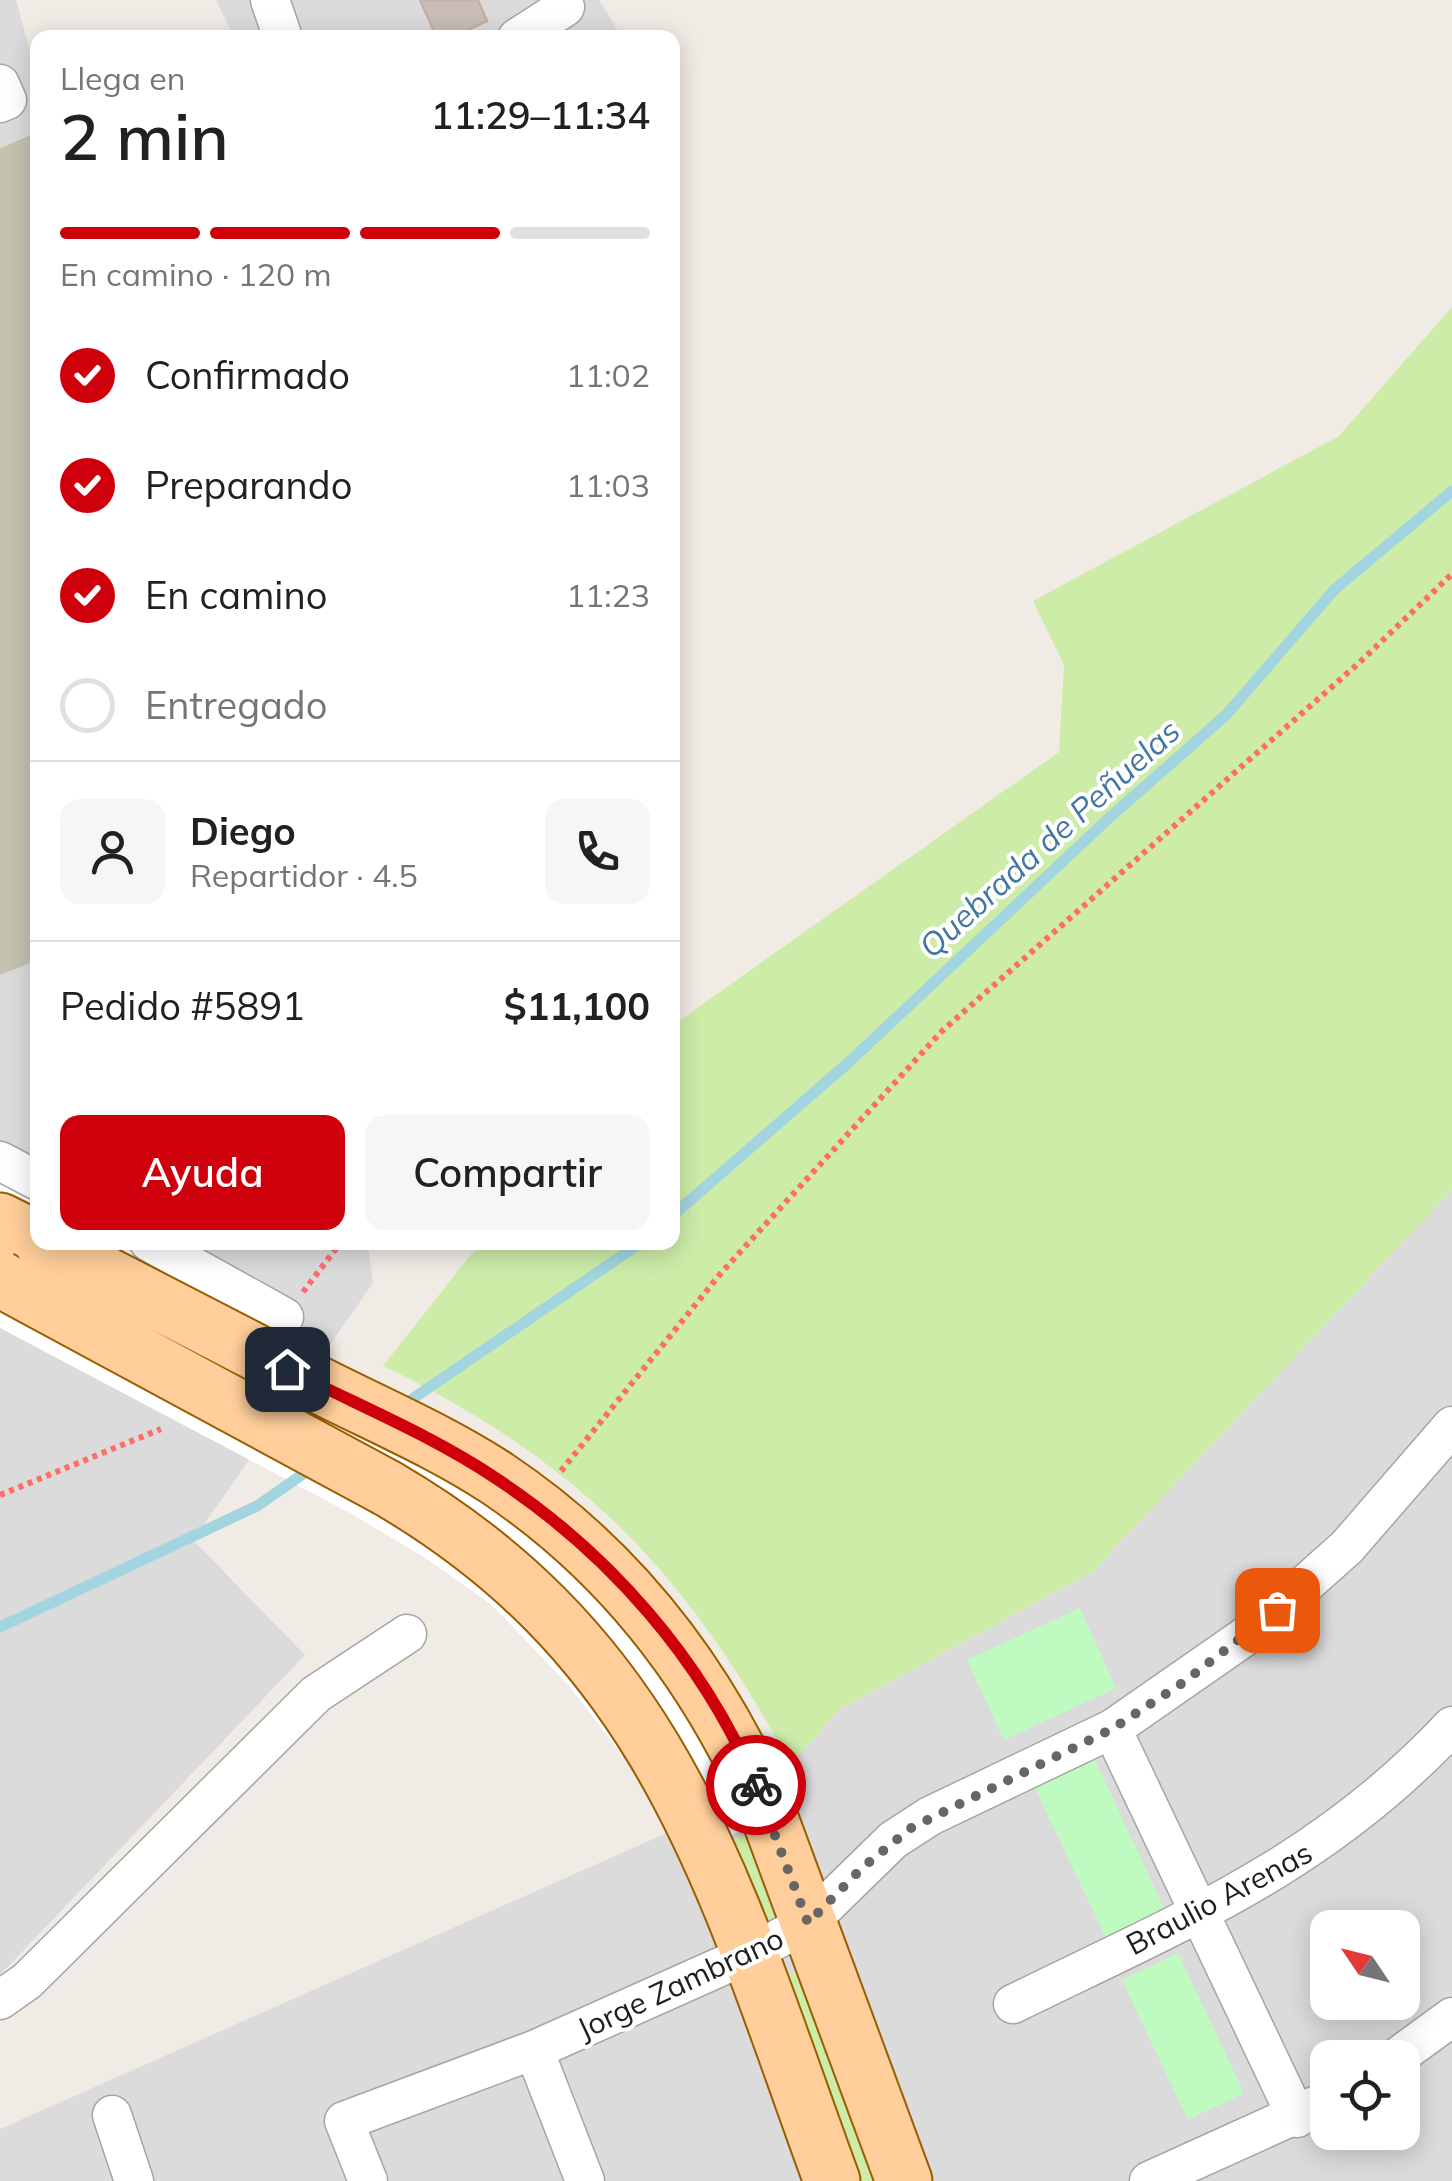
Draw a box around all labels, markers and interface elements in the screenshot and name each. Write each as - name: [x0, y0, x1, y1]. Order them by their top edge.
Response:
- text: Llega en: [60, 58, 185, 98]
- text: 11:29–11:34: [430, 91, 650, 139]
- text: 2 min: [60, 95, 229, 176]
- text: En camino · 120 m: [60, 254, 332, 294]
- icon: check: [60, 348, 115, 403]
- text: Confirmado: [145, 351, 350, 399]
- text: 11:02: [566, 355, 650, 395]
- icon: check: [60, 458, 115, 513]
- text: Preparando: [145, 461, 352, 509]
- text: 11:03: [566, 465, 650, 505]
- icon: check: [60, 568, 115, 623]
- text: En camino: [145, 571, 327, 619]
- text: 11:23: [566, 575, 650, 615]
- text: Entregado: [145, 681, 327, 729]
- water label: Quebrada de Peñuelas: [910, 710, 1188, 966]
- button: person: [60, 799, 165, 904]
- button: phone: [545, 799, 650, 904]
- text: Diego: [190, 807, 296, 855]
- text: Repartidor · 4.5: [190, 855, 418, 895]
- text: Pedido #5891: [60, 982, 305, 1030]
- text: $11,100: [504, 982, 650, 1030]
- button: Ayuda: [60, 1115, 345, 1230]
- button: Compartir: [365, 1115, 650, 1230]
- pin: [245, 1327, 330, 1412]
- icon: home: [260, 1342, 315, 1397]
- pin: [1235, 1568, 1320, 1653]
- icon: bag: [1250, 1583, 1305, 1638]
- courier: [706, 1735, 806, 1835]
- icon: bike: [729, 1758, 784, 1813]
- street label: Braulio Arenas: [1119, 1833, 1319, 1963]
- north arrow: [1310, 1910, 1420, 2020]
- map controls: [1310, 1910, 1420, 2150]
- street label: Jorge Zambrano: [571, 1919, 789, 2047]
- button: locate: [1310, 2040, 1420, 2150]

